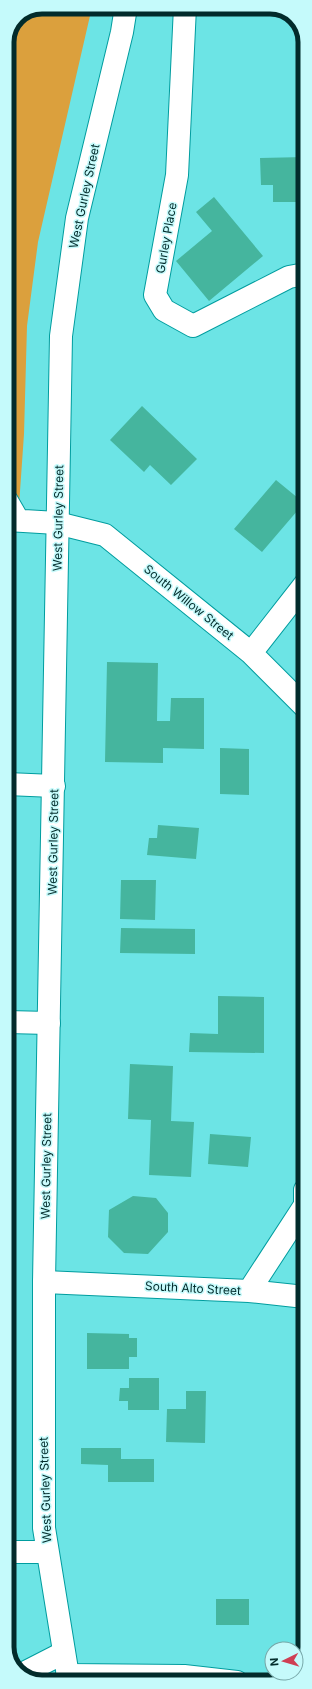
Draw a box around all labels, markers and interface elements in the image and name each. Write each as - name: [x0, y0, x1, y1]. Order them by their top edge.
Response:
- street label: West Gurley Street: [66, 142, 102, 250]
- street label: Gurley Place: [152, 201, 180, 275]
- street label: West Gurley Street: [50, 465, 66, 571]
- street label: South Willow Street: [141, 561, 237, 643]
- street label: West Gurley Street: [45, 789, 61, 895]
- street label: West Gurley Street: [38, 1113, 54, 1219]
- street label: South Alto Street: [145, 1278, 241, 1298]
- street label: West Gurley Street: [36, 1437, 54, 1543]
- north arrow: [264, 1641, 304, 1681]
- text: N: [267, 1657, 281, 1667]

